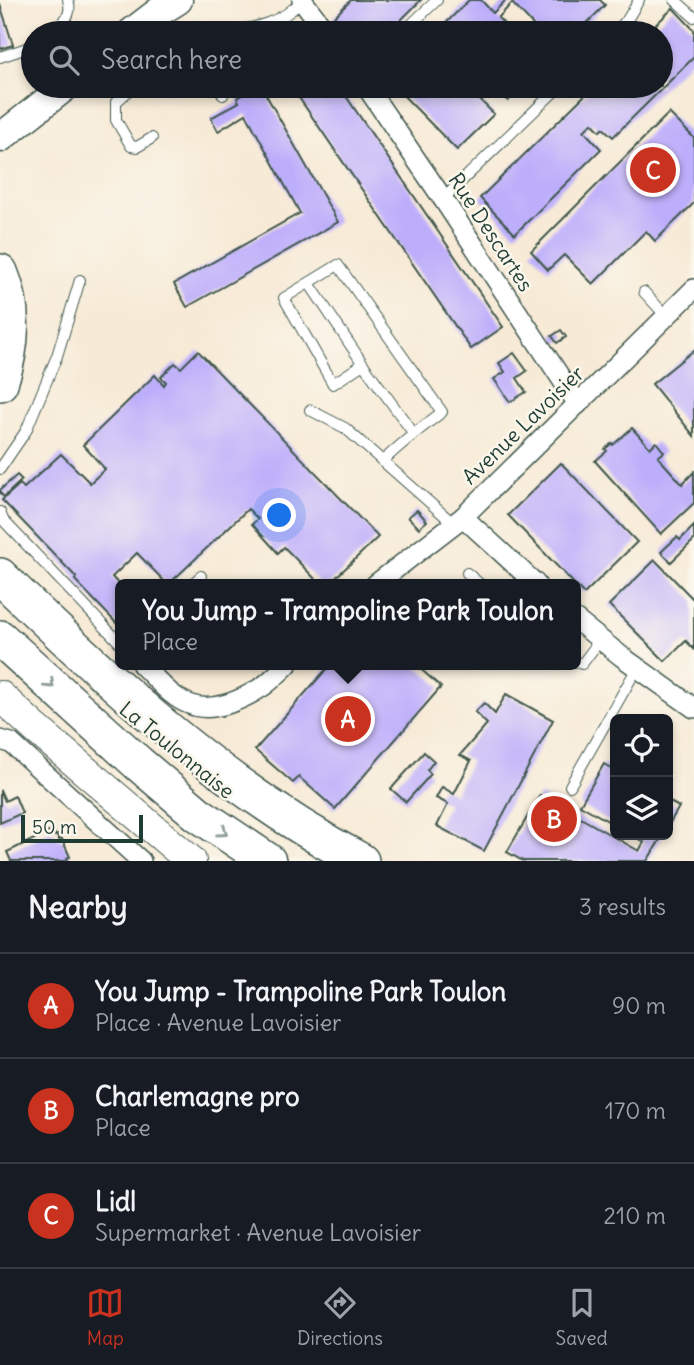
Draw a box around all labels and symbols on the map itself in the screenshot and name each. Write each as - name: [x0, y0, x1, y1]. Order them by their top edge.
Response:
- pin: C: [630, 144, 676, 196]
- street label: Rue Descartes: [443, 167, 539, 297]
- street label: Avenue Lavoisier: [456, 360, 590, 490]
- your location: [262, 498, 296, 532]
- one-way arrow: [42, 676, 55, 689]
- pin: A: [325, 693, 371, 745]
- street label: La Toulonnaise: [114, 695, 240, 805]
- pin: B: [531, 793, 577, 845]
- scale bar: [21, 812, 144, 844]
- one-way arrow: [215, 824, 228, 836]

